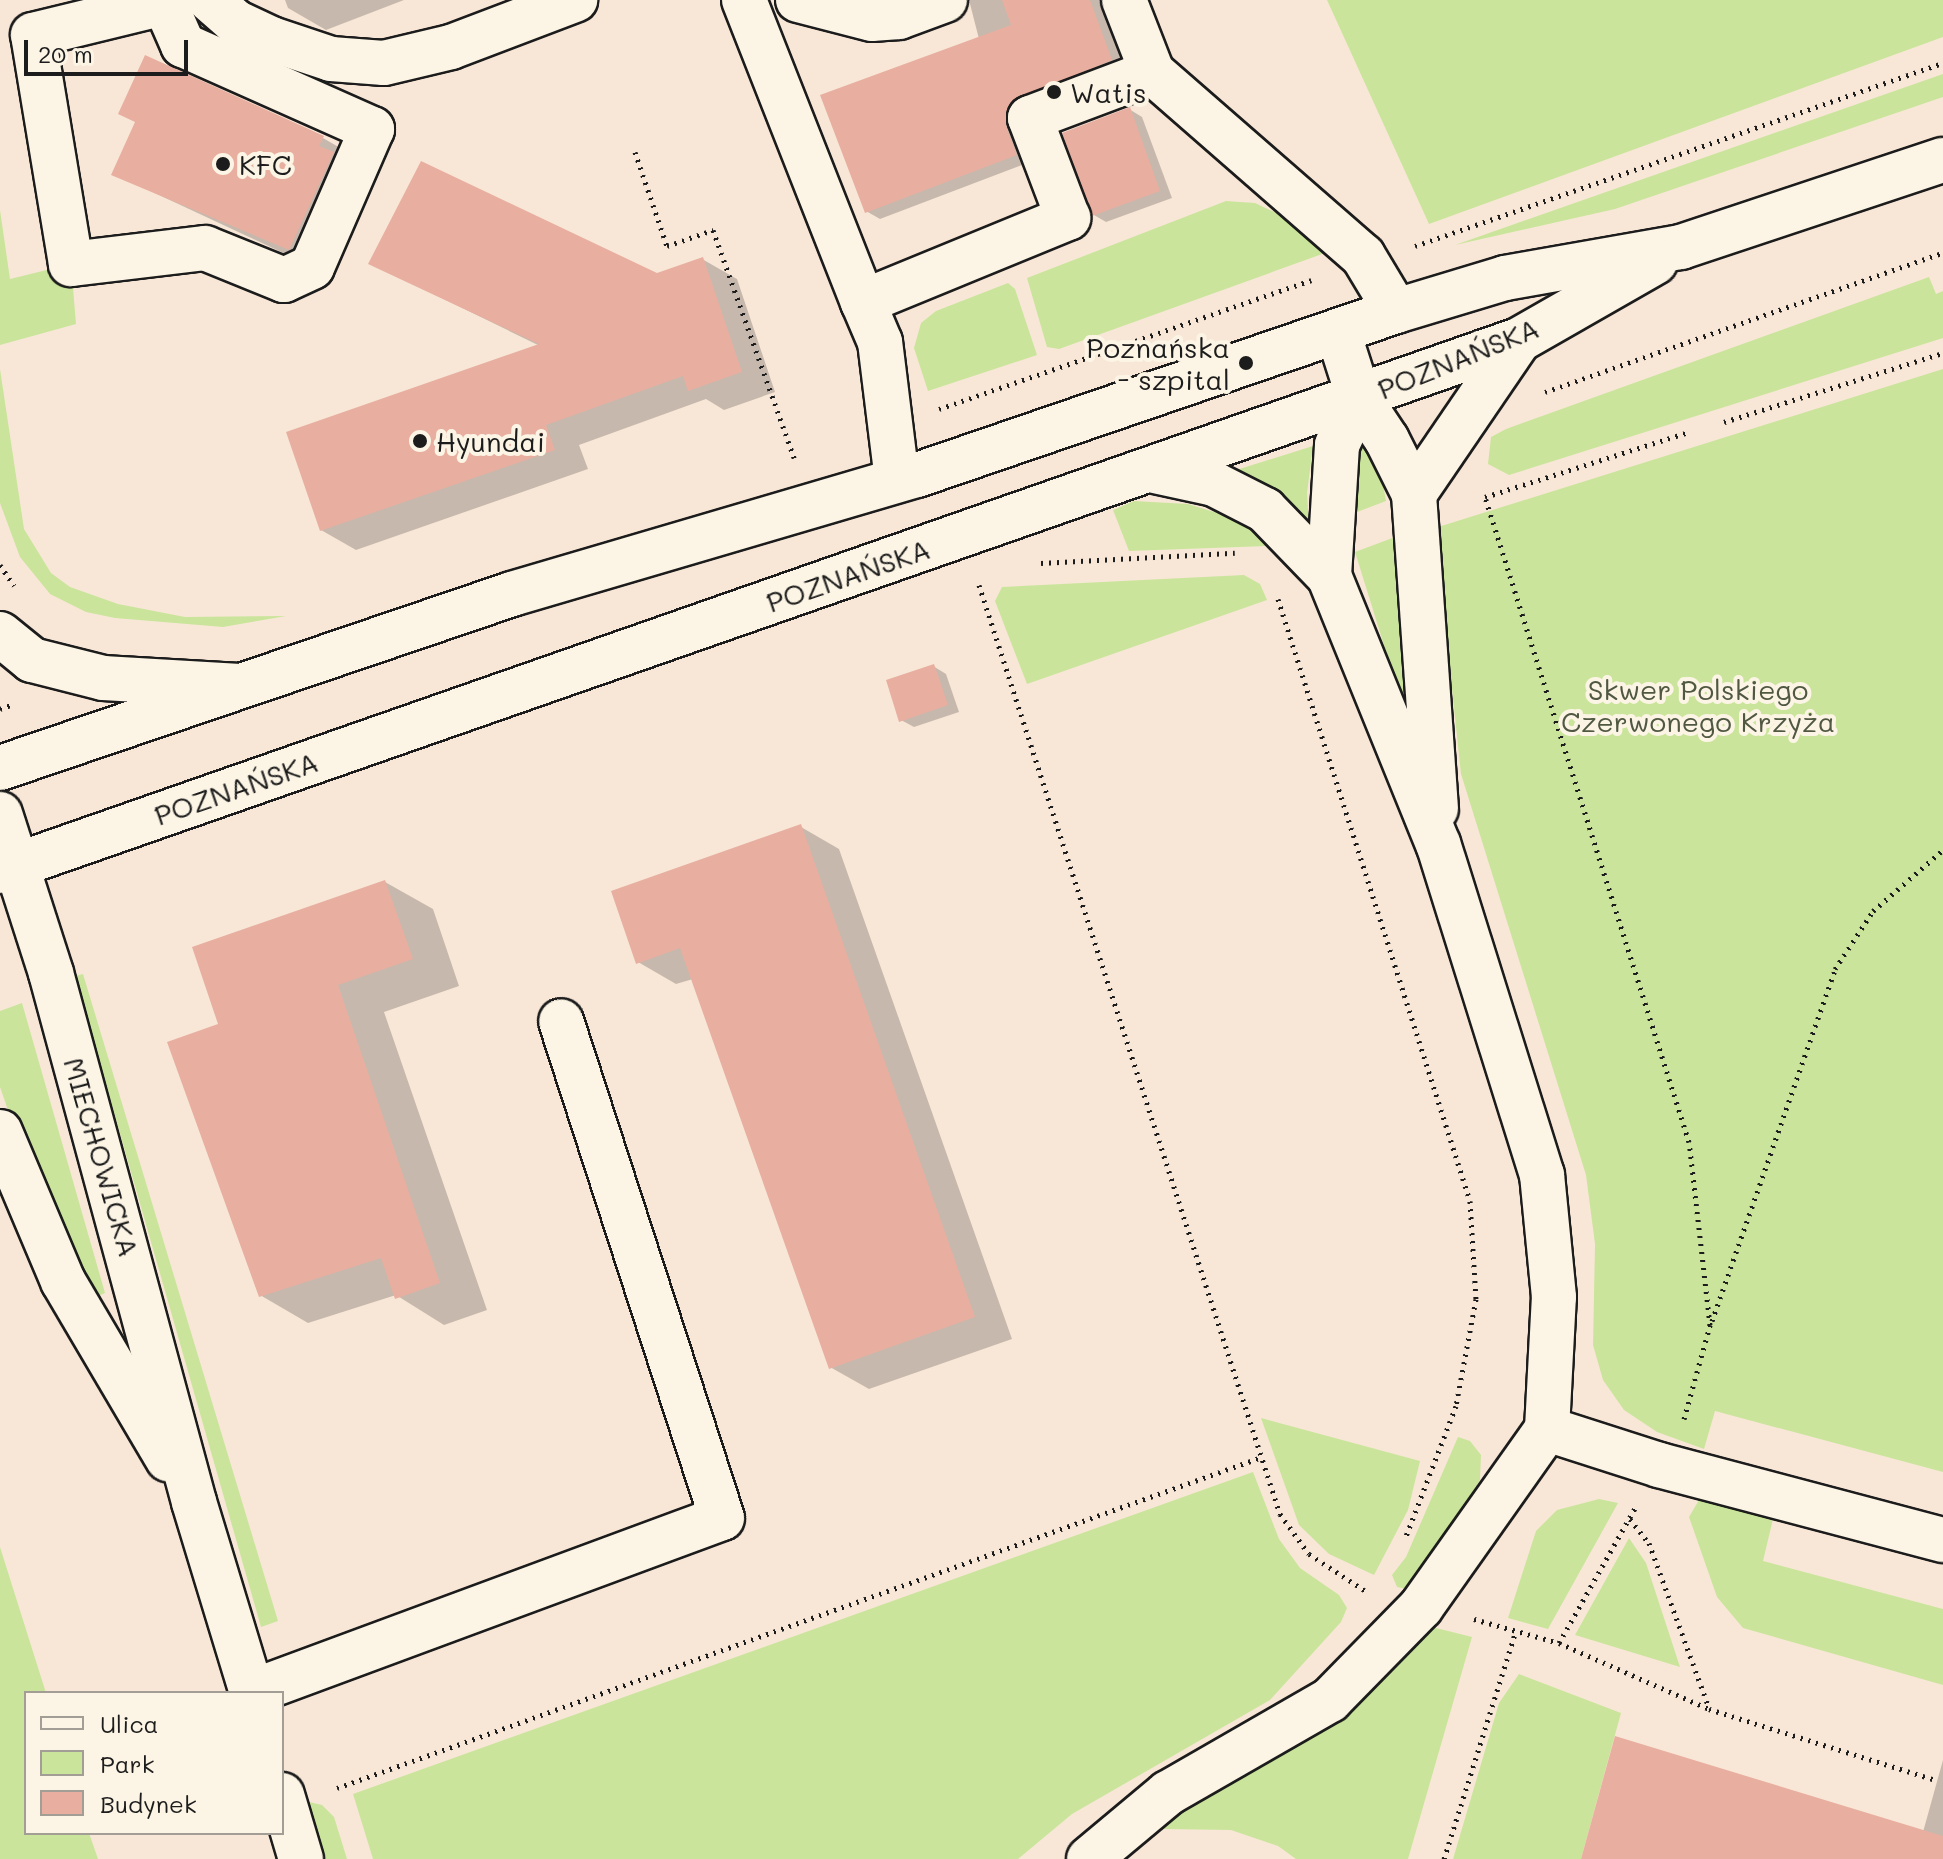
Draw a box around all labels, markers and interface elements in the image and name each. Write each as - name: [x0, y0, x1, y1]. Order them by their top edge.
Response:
- scale bar: [28, 24, 192, 74]
- text: 20 m: [38, 38, 93, 69]
- place label: Watis: [1070, 75, 1147, 109]
- marker: Watis: [1045, 83, 1063, 101]
- place label: KFC: [239, 147, 292, 181]
- marker: KFC: [214, 155, 232, 173]
- street label: POZNAŃSKA: [1372, 310, 1544, 406]
- place label: Poznańska - szpital: [1086, 330, 1230, 396]
- marker: Poznańska - szpital: [1237, 354, 1255, 372]
- place label: Hyundai: [436, 424, 545, 458]
- marker: Hyundai: [411, 432, 429, 450]
- street label: POZNAŃSKA: [762, 531, 934, 619]
- park label: Skwer Polskiego Czerwonego Krzyża: [1561, 672, 1835, 738]
- street label: POZNAŃSKA: [150, 744, 322, 832]
- street label: MIECHOWICKA: [57, 1053, 147, 1261]
- legend: [24, 1691, 284, 1835]
- text: Ulica: [100, 1708, 158, 1739]
- text: Park: [100, 1748, 154, 1779]
- text: Budynek: [100, 1788, 197, 1819]

